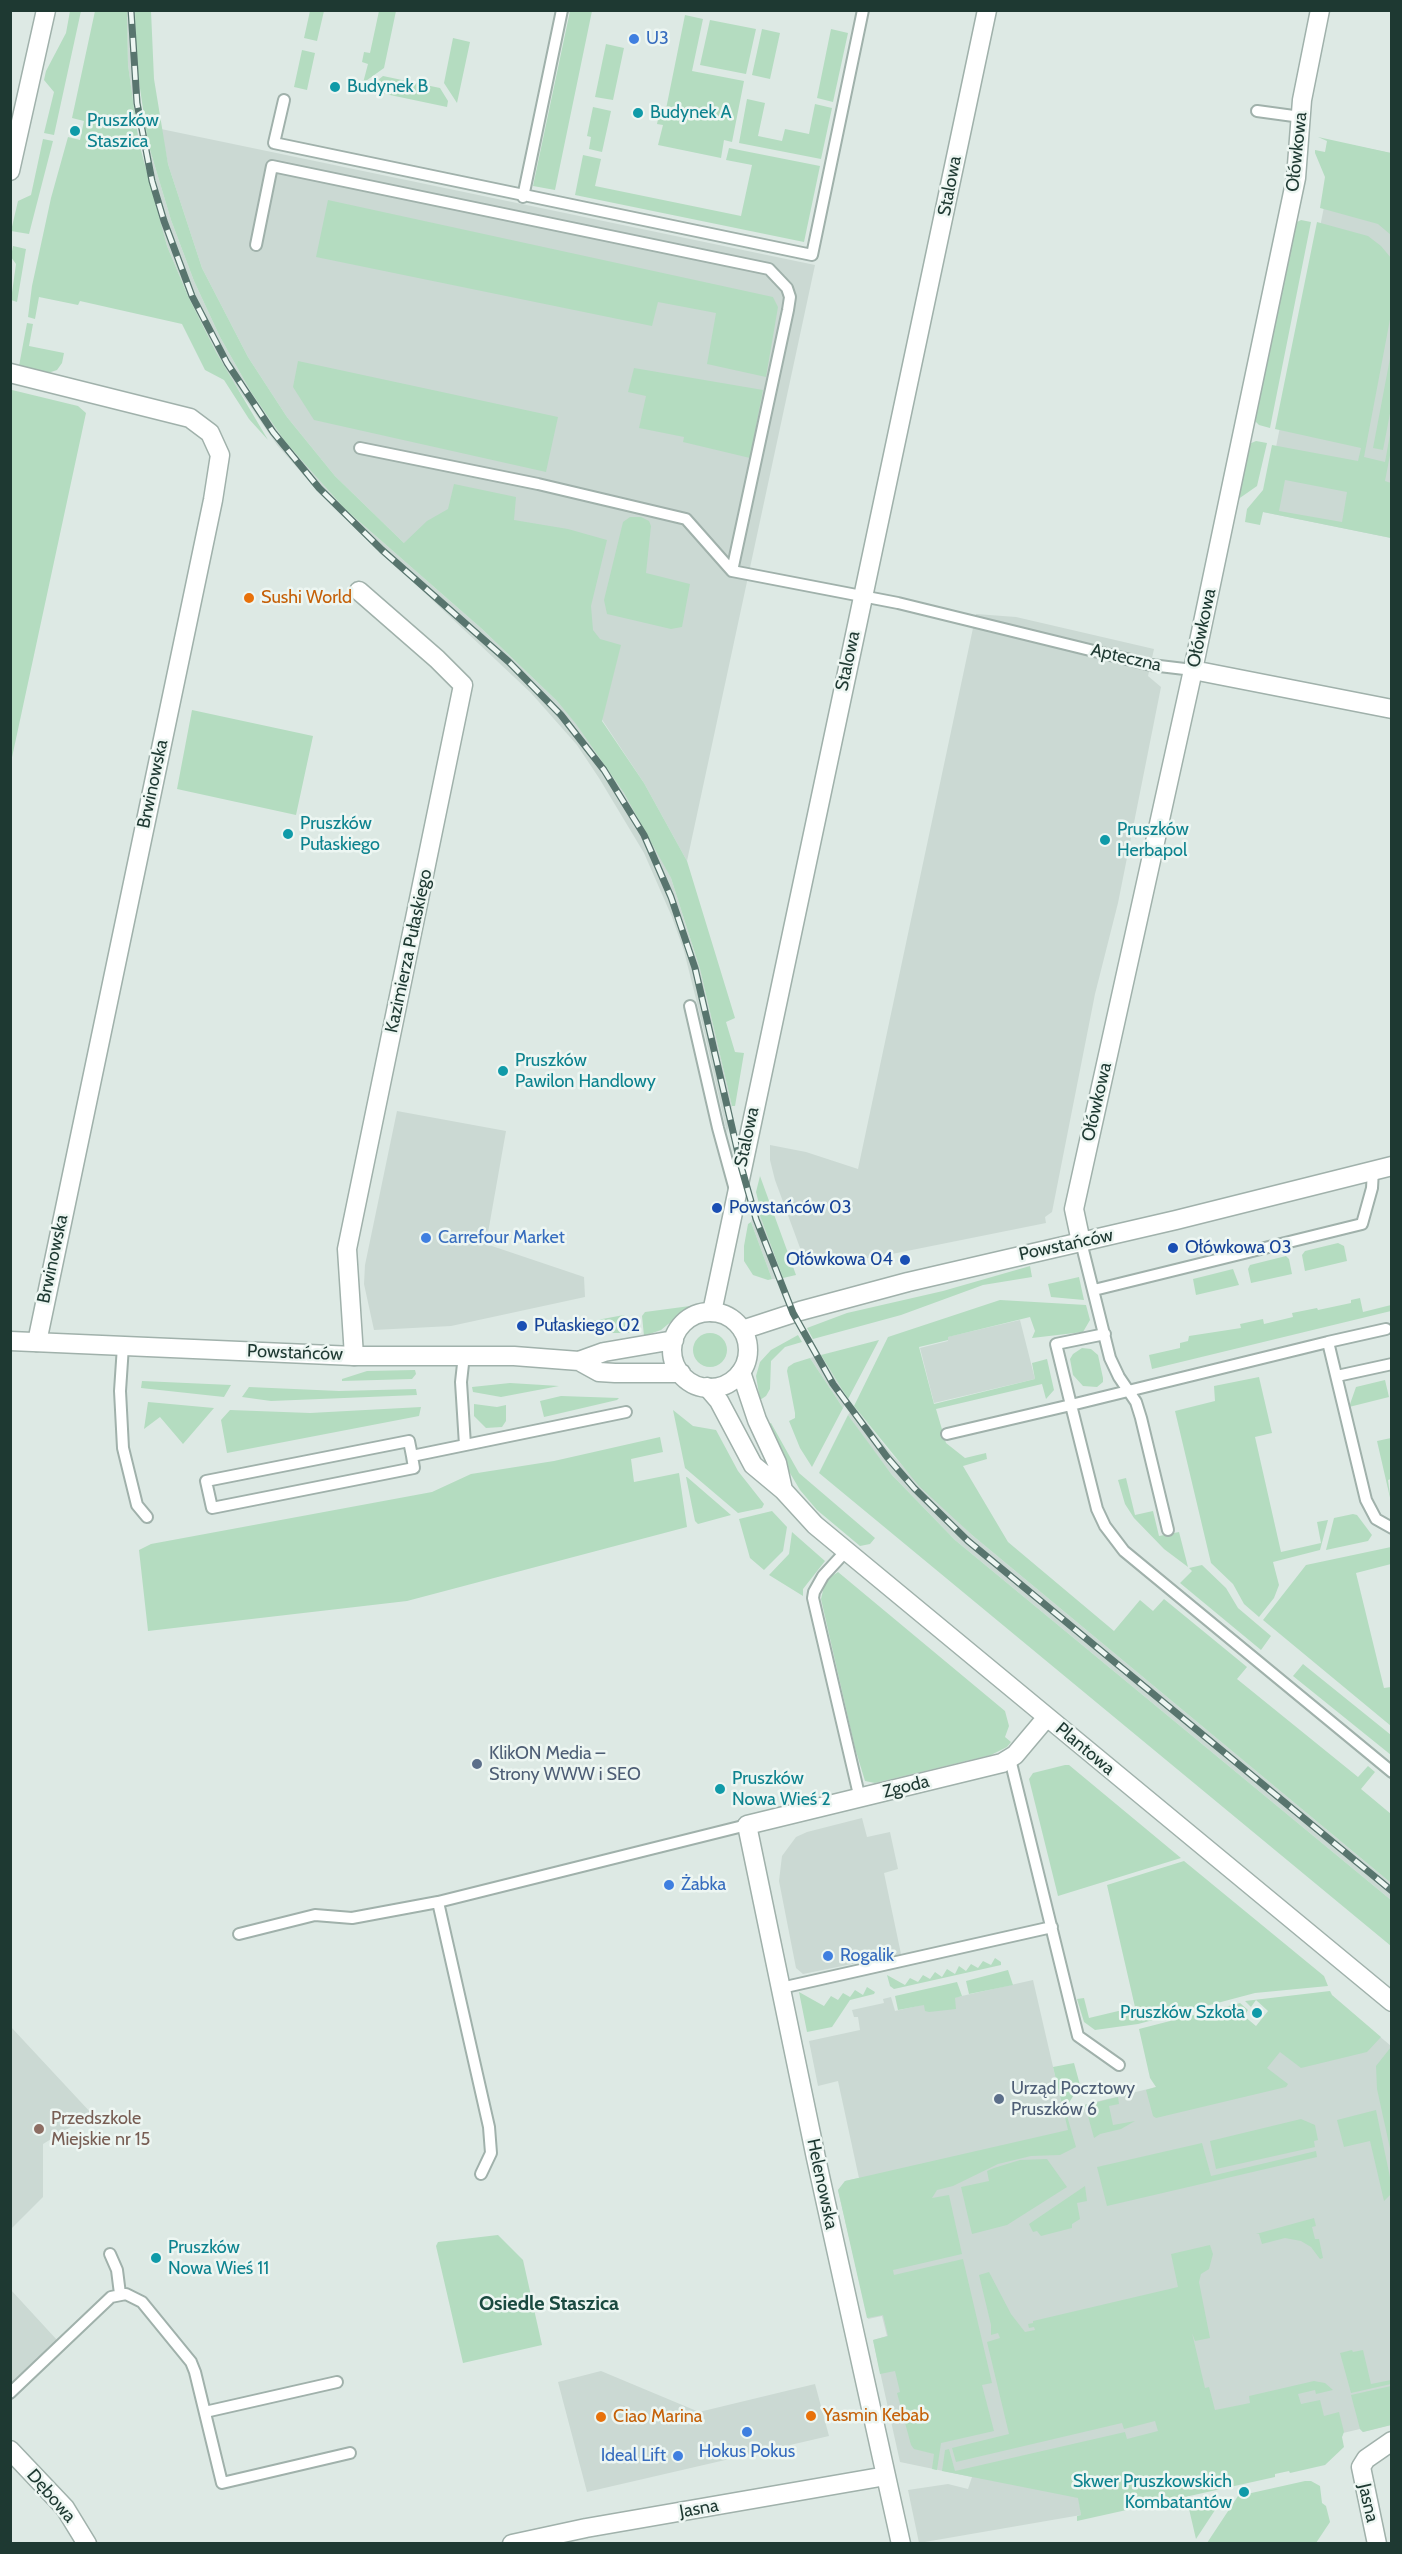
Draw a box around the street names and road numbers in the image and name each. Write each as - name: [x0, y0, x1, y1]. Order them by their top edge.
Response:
- street label: Ołówkowa: [1282, 111, 1312, 193]
- street label: Stalowa: [934, 154, 966, 218]
- street label: Ołówkowa: [1183, 587, 1221, 669]
- street label: Stalowa: [831, 629, 865, 693]
- street label: Apteczna: [1089, 639, 1163, 677]
- street label: Brwinowska: [133, 738, 173, 830]
- street label: Kazimierza Pułaskiego: [381, 867, 437, 1035]
- street label: Ołówkowa: [1077, 1061, 1117, 1143]
- street label: Stalowa: [730, 1105, 764, 1169]
- street label: Brwinowska: [33, 1213, 73, 1305]
- street label: Powstańców: [1017, 1224, 1115, 1266]
- street label: Powstańców: [247, 1341, 343, 1365]
- street label: Plantowa: [1051, 1718, 1119, 1780]
- street label: Zgoda: [881, 1771, 931, 1803]
- street label: Helenowska: [802, 2137, 842, 2231]
- street label: Dębowa: [22, 2465, 80, 2527]
- street label: Jasna: [1353, 2481, 1383, 2525]
- street label: Jasna: [678, 2495, 720, 2523]

